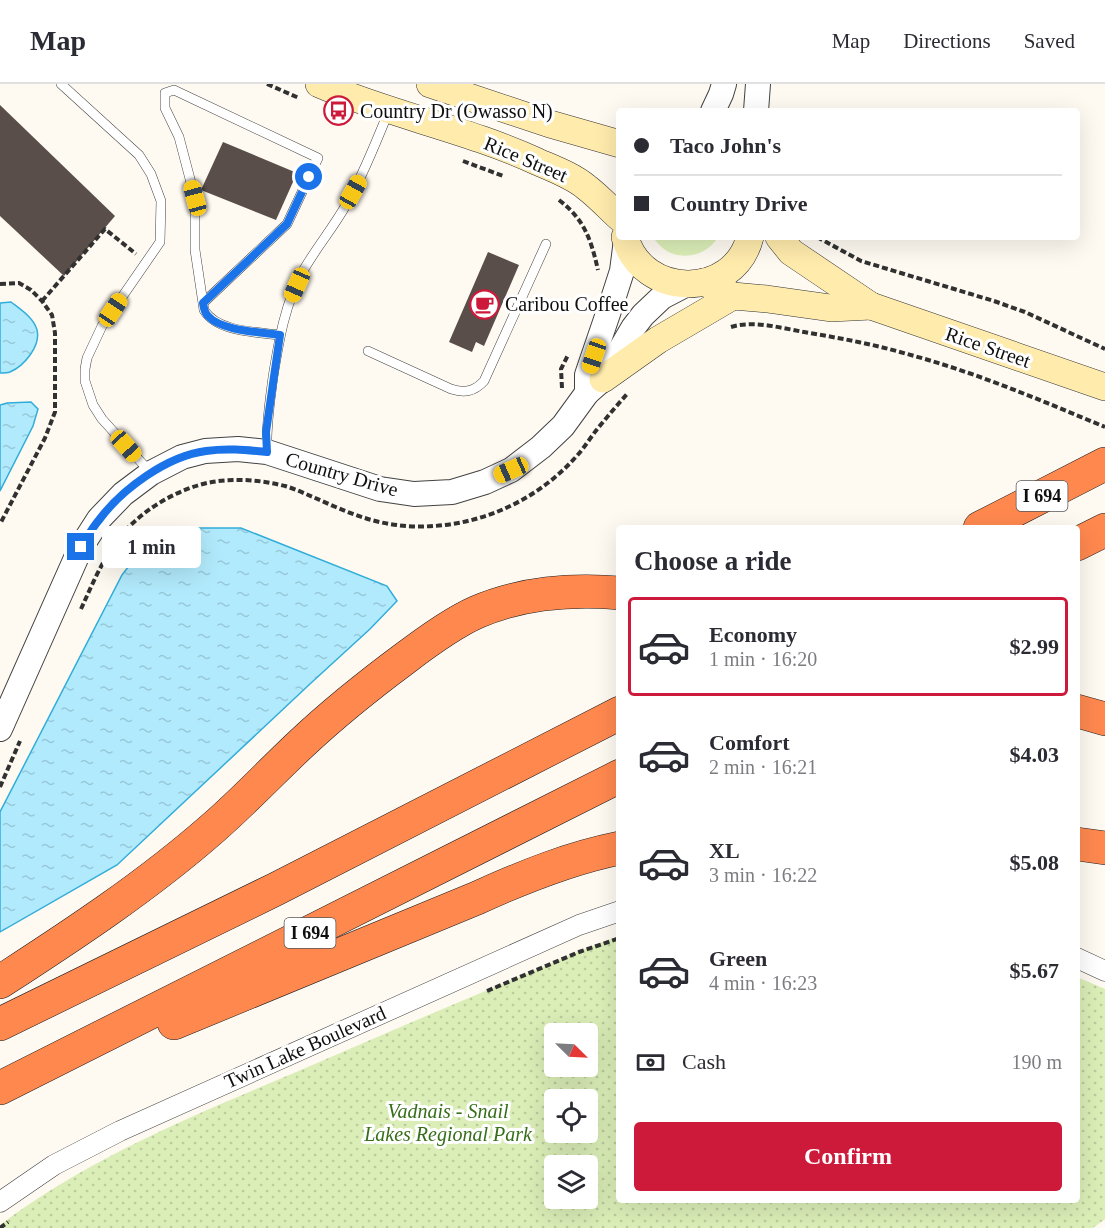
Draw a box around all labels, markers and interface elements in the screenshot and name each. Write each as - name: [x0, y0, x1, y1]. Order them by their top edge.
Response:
- text: Map: [30, 25, 86, 56]
- text: Map: [832, 29, 870, 53]
- text: Directions: [903, 29, 991, 53]
- text: Saved: [1024, 29, 1075, 53]
- bus stop icon: Country Dr (Owasso N): [323, 95, 355, 127]
- place label: Country Dr (Owasso N): [360, 100, 553, 123]
- street label: Rice Street: [481, 132, 571, 187]
- text: Taco John's: [670, 133, 781, 158]
- route start: [295, 163, 322, 190]
- car: [336, 172, 370, 212]
- car: [182, 178, 208, 218]
- text: Country Drive: [670, 191, 807, 216]
- car: [281, 265, 313, 305]
- cafe icon: Caribou Coffee: [468, 288, 500, 320]
- car: [95, 290, 131, 330]
- place label: Caribou Coffee: [505, 293, 629, 315]
- street label: Rice Street: [943, 322, 1034, 372]
- car: [580, 336, 608, 376]
- car: [107, 427, 145, 465]
- street label: Country Drive: [283, 447, 401, 502]
- car: [491, 454, 531, 486]
- road number: I 694: [1016, 481, 1068, 511]
- callout: 1 min: [102, 526, 201, 568]
- route end: [67, 533, 94, 560]
- text: 1 min: [127, 536, 176, 558]
- text: Choose a ride: [634, 546, 792, 576]
- icon: car: [637, 620, 691, 674]
- text: Economy: [709, 622, 797, 647]
- text: $2.99: [1010, 634, 1059, 659]
- text: 1 min · 16:20: [709, 648, 817, 670]
- icon: car: [637, 728, 691, 782]
- text: Comfort: [709, 730, 790, 755]
- text: $4.03: [1010, 742, 1059, 767]
- text: 2 min · 16:21: [709, 756, 817, 778]
- icon: car: [637, 836, 691, 890]
- text: XL: [709, 838, 740, 863]
- text: $5.08: [1010, 850, 1059, 875]
- text: 3 min · 16:22: [709, 864, 817, 886]
- road number: I 694: [284, 918, 336, 948]
- icon: car: [637, 944, 691, 998]
- text: Green: [709, 946, 767, 971]
- text: $5.67: [1010, 958, 1059, 983]
- text: 4 min · 16:23: [709, 972, 817, 994]
- street label: Twin Lake Boulevard: [221, 1002, 389, 1092]
- north arrow: [544, 1023, 598, 1077]
- map controls: [544, 1023, 598, 1209]
- icon: cash: [634, 1046, 667, 1079]
- text: Cash: [682, 1049, 726, 1074]
- text: 190 m: [1011, 1051, 1062, 1073]
- button: locate: [544, 1089, 598, 1143]
- park label: Vadnais - Snail Lakes Regional Park: [363, 1100, 533, 1146]
- button: Confirm: [634, 1122, 1062, 1191]
- button: layers: [544, 1155, 598, 1209]

